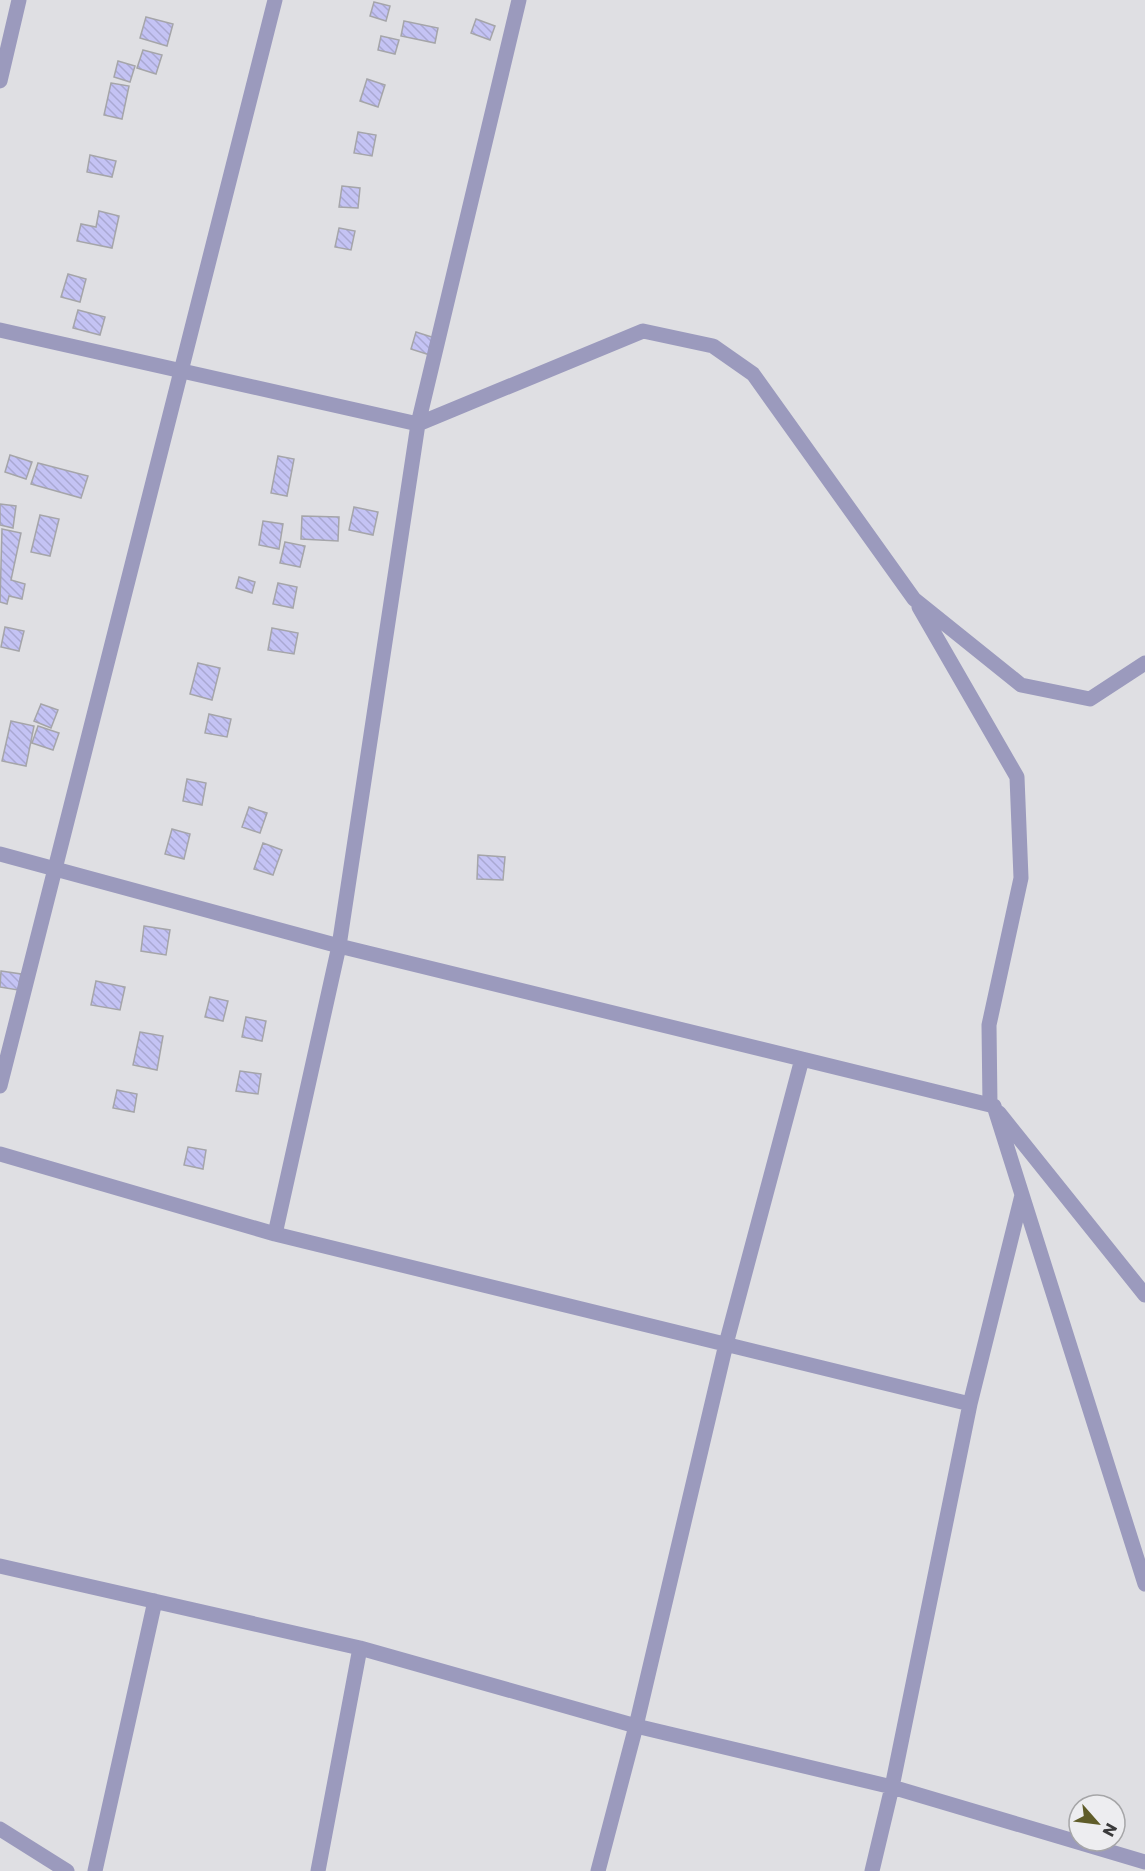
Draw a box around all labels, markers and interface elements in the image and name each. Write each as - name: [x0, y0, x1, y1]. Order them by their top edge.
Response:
- north arrow: [1067, 1793, 1127, 1853]
- text: N: [1097, 1819, 1123, 1841]

